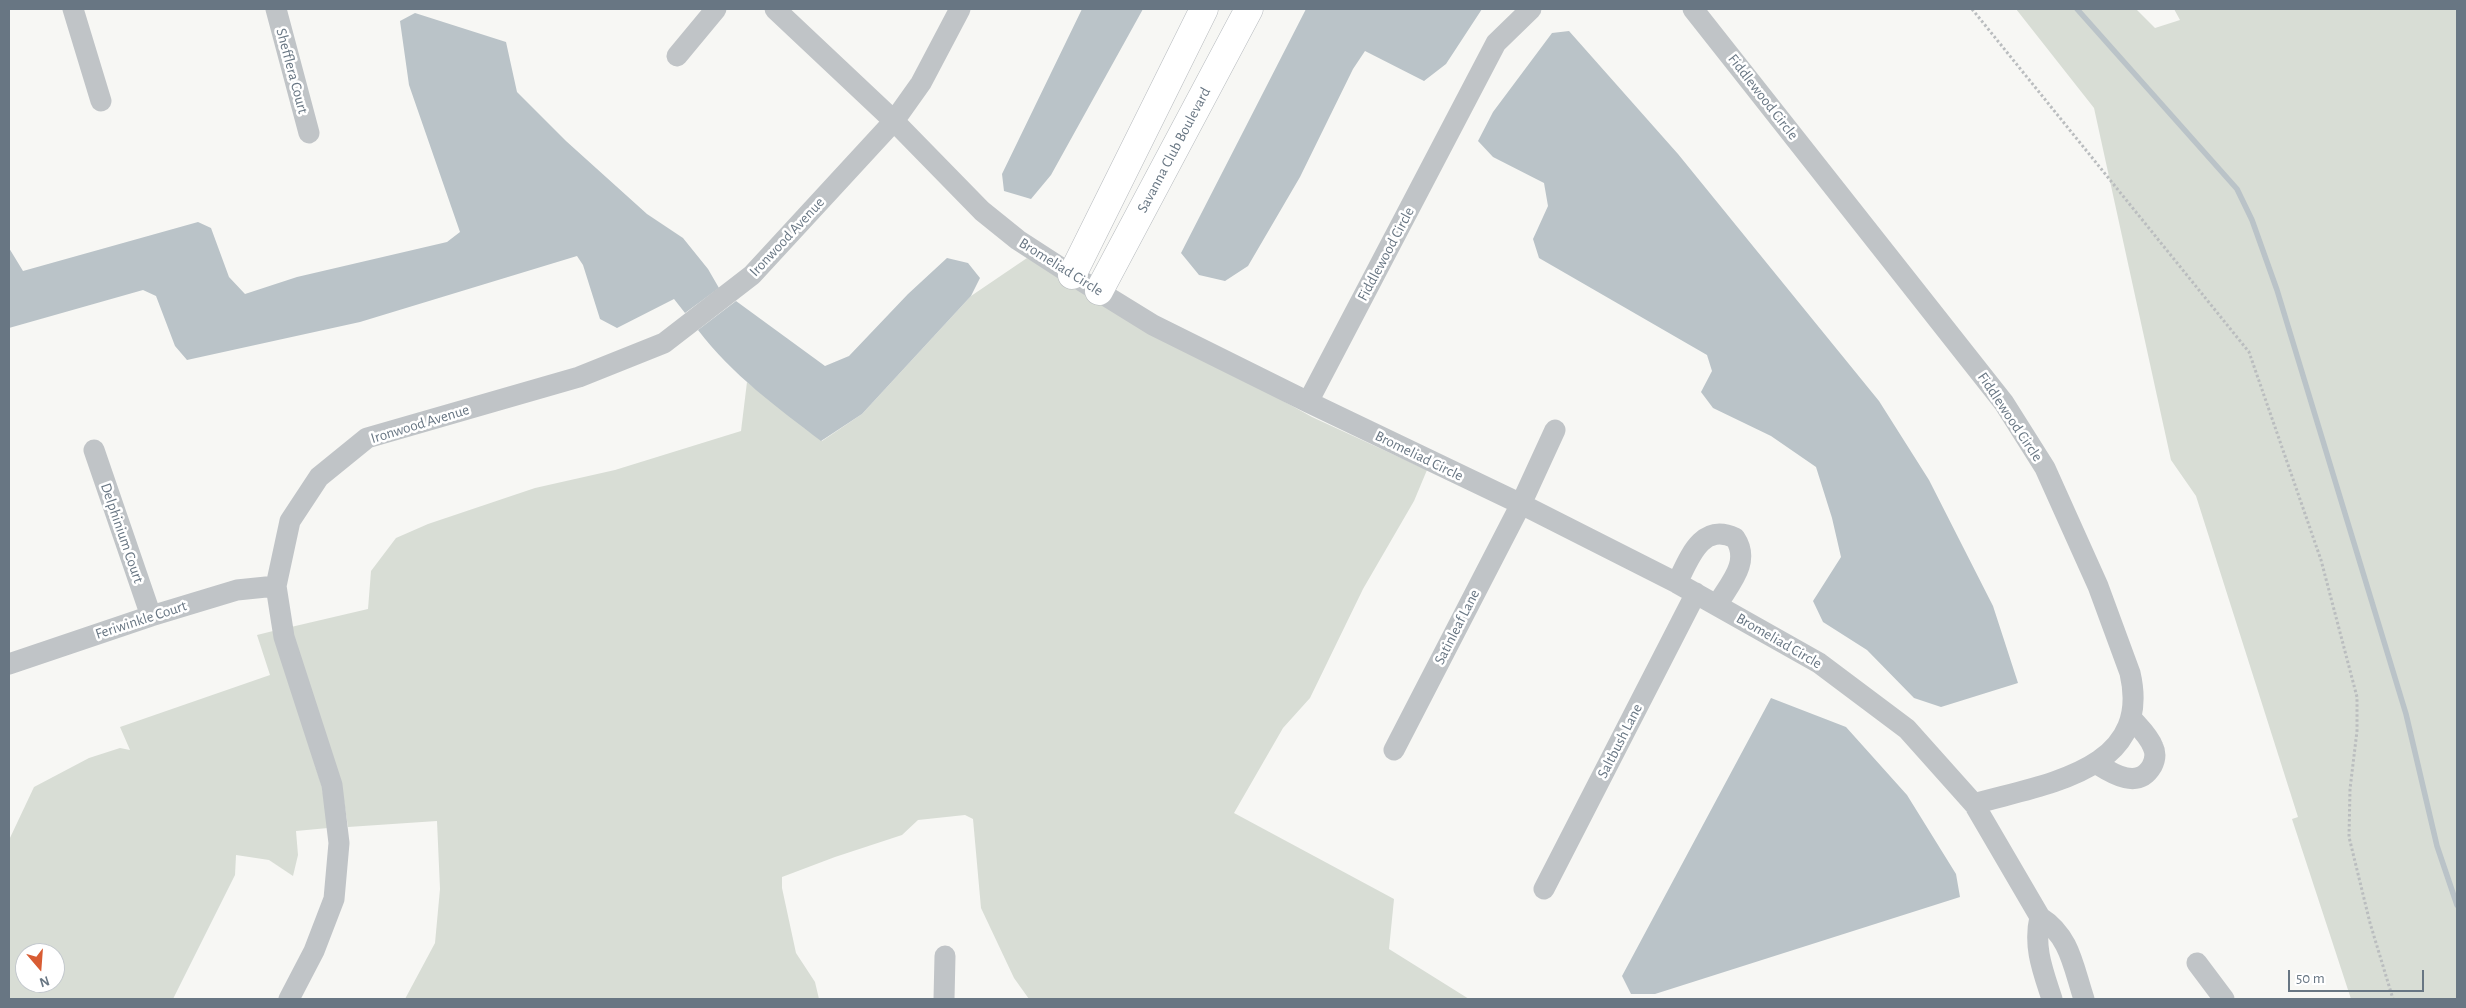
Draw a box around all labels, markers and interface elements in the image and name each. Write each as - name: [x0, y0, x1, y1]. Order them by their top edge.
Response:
- street label: Shefflera Court: [272, 26, 312, 116]
- street label: Fiddlewood Circle: [1724, 51, 1802, 143]
- street label: Savanna Club Boulevard: [1133, 84, 1215, 216]
- street label: Ironwood Avenue: [746, 194, 828, 280]
- street label: Fiddlewood Circle: [1354, 204, 1418, 304]
- street label: Bromeliad Circle: [1016, 234, 1106, 300]
- street label: Fiddlewood Circle: [1974, 369, 2046, 465]
- street label: Ironwood Avenue: [369, 400, 471, 448]
- street label: Bromeliad Circle: [1372, 427, 1466, 485]
- street label: Delphinium Court: [96, 481, 148, 585]
- street label: Satinleaf Lane: [1430, 586, 1484, 668]
- street label: Feriwinkle Court: [93, 597, 189, 643]
- street label: Bromeliad Circle: [1733, 609, 1825, 673]
- street label: Saltbush Lane: [1594, 701, 1646, 781]
- north arrow: [15, 943, 65, 993]
- scale bar: [2291, 960, 2427, 992]
- text: 50 m: [2296, 971, 2325, 986]
- text: N: [38, 973, 51, 989]

